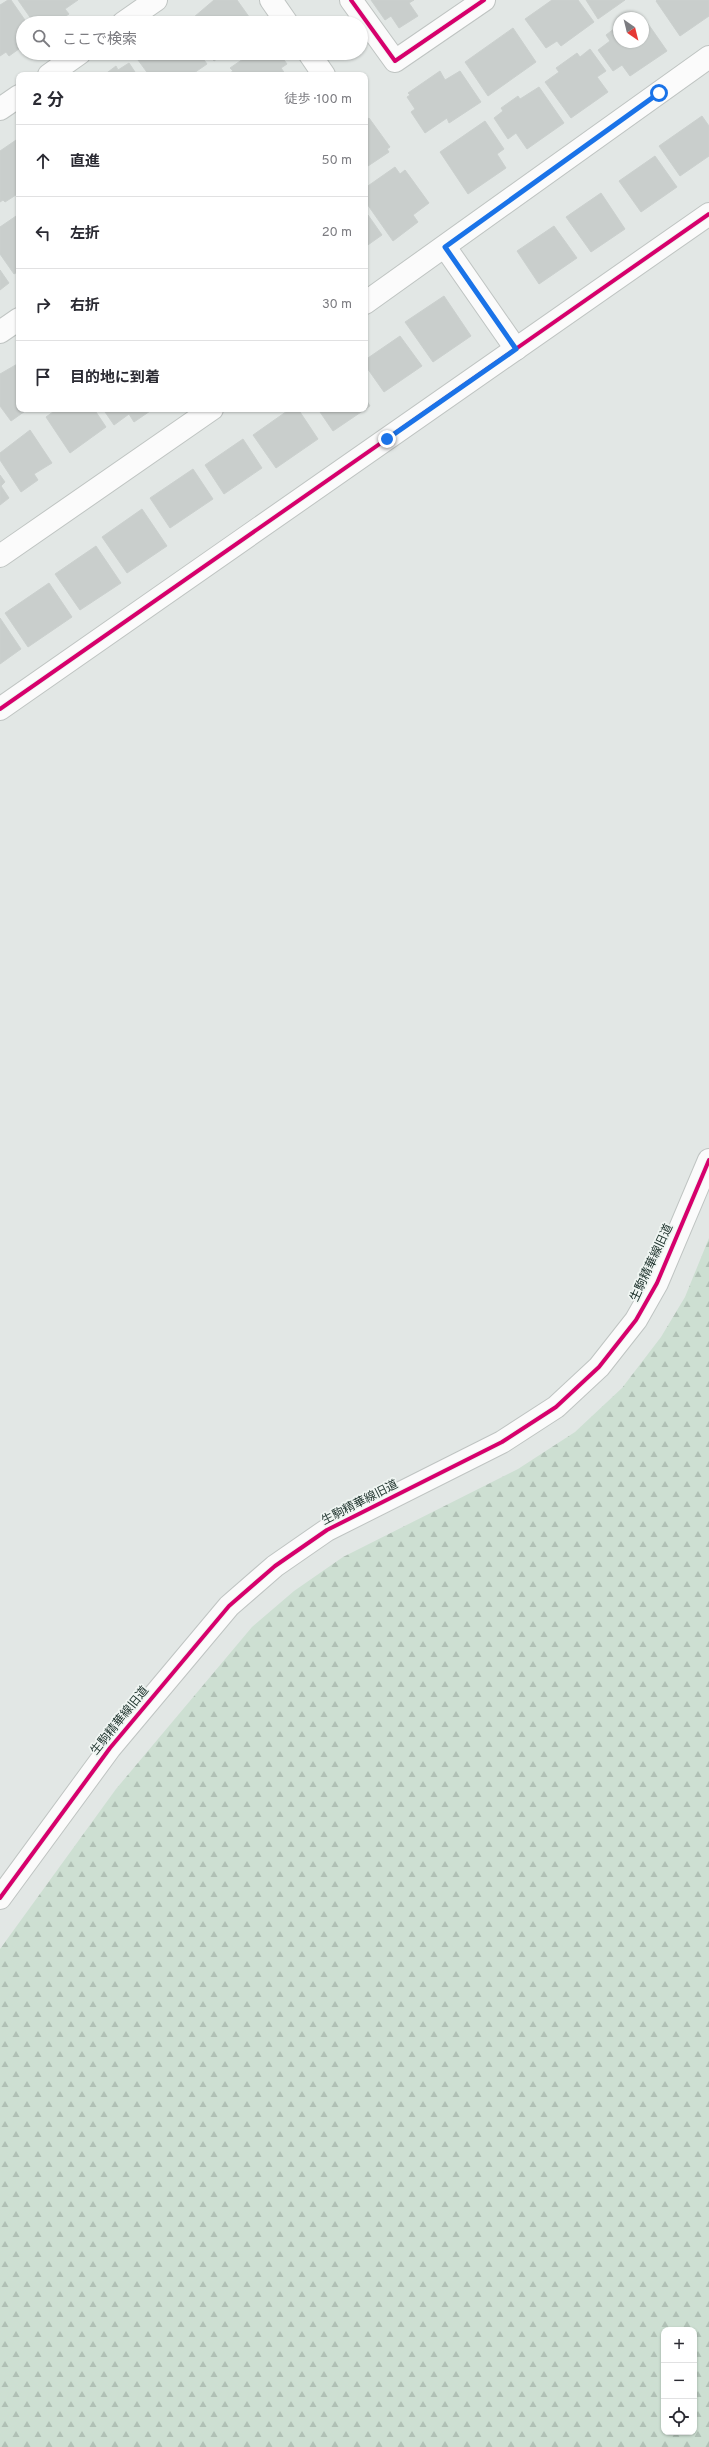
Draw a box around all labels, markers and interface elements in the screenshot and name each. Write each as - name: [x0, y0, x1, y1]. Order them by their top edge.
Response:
- north arrow: [613, 12, 649, 48]
- search box: [16, 16, 368, 60]
- icon: search: [30, 27, 52, 49]
- text: ここで検索: [62, 31, 137, 50]
- route start: [650, 84, 668, 102]
- text: 2 分: [32, 90, 64, 112]
- text: 徒歩 · 100 m: [284, 92, 352, 108]
- icon: ahead: [32, 150, 54, 172]
- text: 直進: [70, 153, 100, 172]
- text: 50 m: [322, 153, 352, 169]
- icon: left: [32, 222, 54, 244]
- text: 左折: [70, 225, 100, 244]
- text: 20 m: [322, 225, 352, 241]
- icon: right: [32, 294, 54, 316]
- text: 右折: [70, 297, 100, 316]
- text: 30 m: [322, 297, 352, 313]
- icon: arrive: [32, 366, 54, 388]
- text: 目的地に到着: [70, 369, 160, 388]
- route end: [378, 430, 396, 448]
- street label: 生駒精華線旧道: [627, 1222, 677, 1304]
- street label: 生駒精華線旧道: [319, 1477, 401, 1529]
- street label: 生駒精華線旧道: [87, 1683, 153, 1759]
- map controls: [661, 2327, 697, 2435]
- button: +: [661, 2327, 697, 2363]
- button: −: [661, 2363, 697, 2399]
- button: locate: [661, 2399, 697, 2435]

